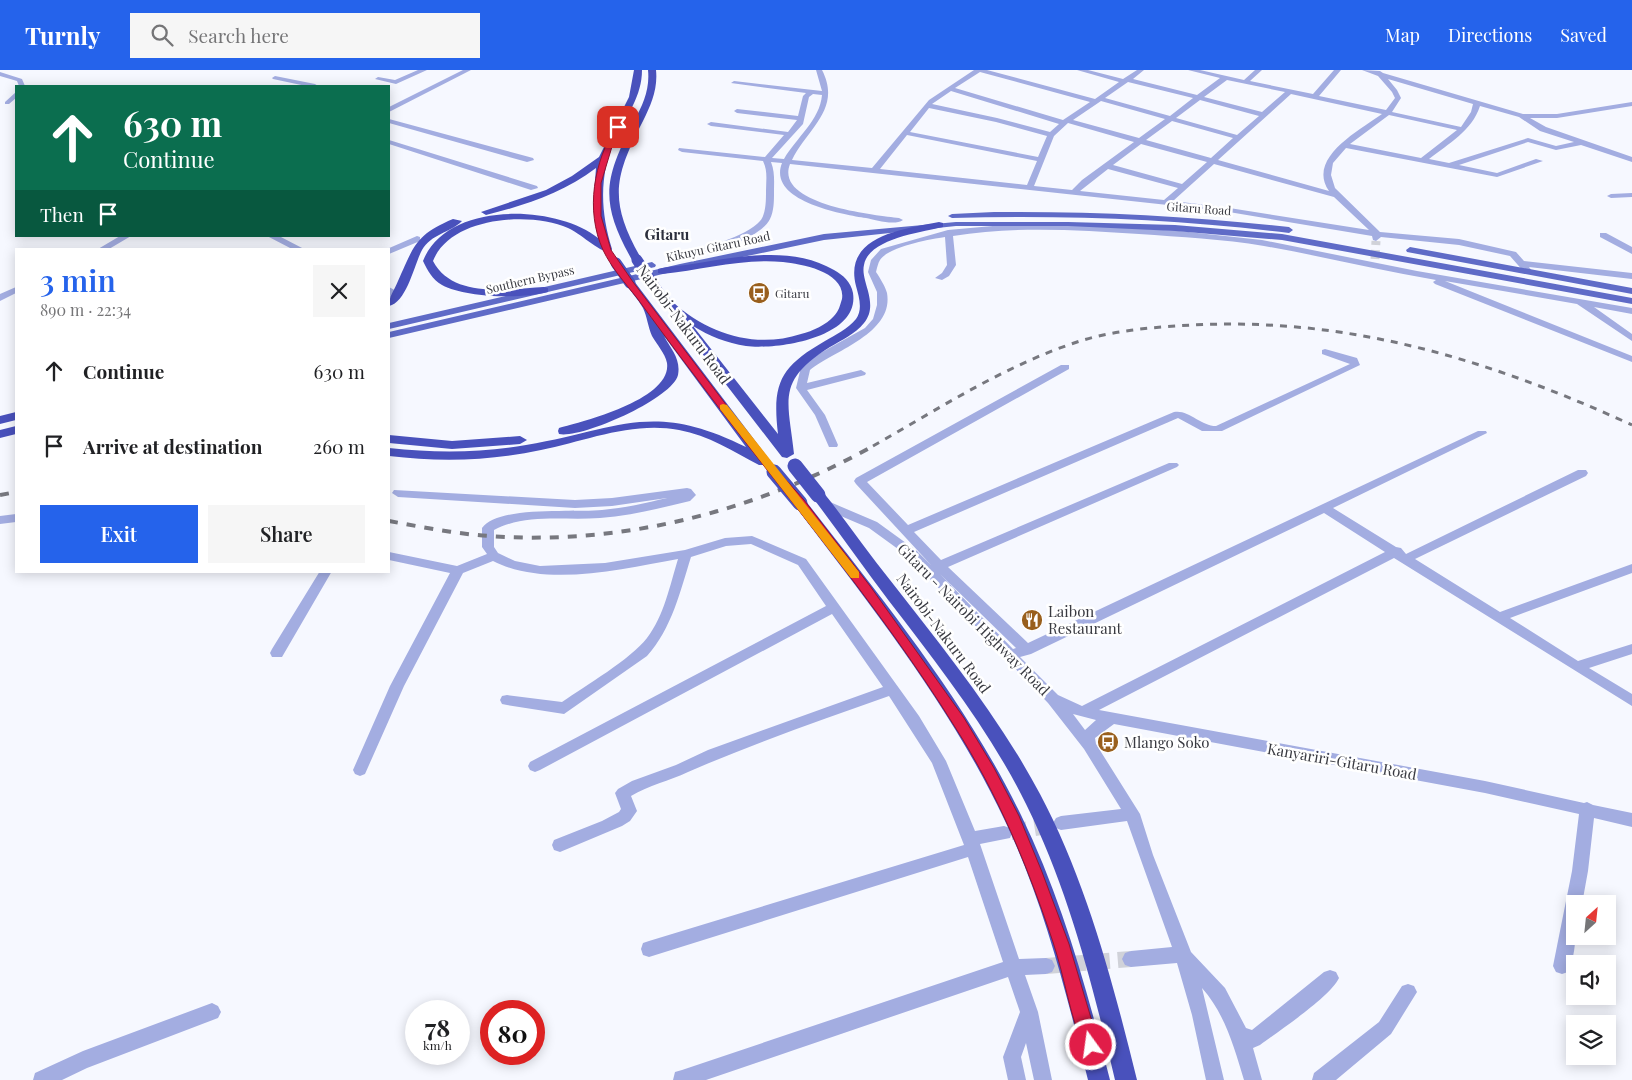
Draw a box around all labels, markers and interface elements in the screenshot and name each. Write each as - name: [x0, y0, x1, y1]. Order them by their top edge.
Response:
- search box: [130, 13, 480, 58]
- text: Turnly: [25, 19, 100, 51]
- icon: search: [148, 21, 176, 49]
- text: Search here: [188, 22, 289, 48]
- text: Map: [1385, 23, 1420, 47]
- text: Directions: [1448, 23, 1532, 47]
- text: Saved: [1560, 23, 1607, 47]
- text: 630 m: [123, 99, 222, 146]
- icon: ahead: [40, 105, 105, 170]
- pin: [597, 106, 639, 148]
- icon: arrive: [604, 113, 632, 141]
- text: Continue: [123, 144, 215, 174]
- street label: Gitaru Road: [1166, 198, 1232, 218]
- icon: arrive: [94, 200, 122, 228]
- text: Then: [40, 201, 84, 227]
- district label: Gitaru: [645, 224, 689, 244]
- street label: Kikuyu Gitaru Road: [665, 227, 771, 265]
- text: 3 min: [40, 260, 116, 300]
- street label: Nairobi-Nakuru Road: [632, 260, 736, 388]
- street label: Southern Bypass: [484, 261, 576, 297]
- button: close: [313, 265, 365, 317]
- bus stop icon: Gitaru: [747, 281, 771, 305]
- place label: Gitaru: [775, 285, 810, 301]
- text: 890 m · 22:34: [40, 299, 131, 320]
- icon: ahead: [40, 357, 68, 385]
- text: Continue: [83, 358, 164, 384]
- text: 630 m: [314, 358, 365, 384]
- icon: arrive: [40, 432, 68, 460]
- text: Arrive at destination: [83, 433, 263, 459]
- text: 260 m: [313, 433, 365, 459]
- button: Exit: [40, 505, 198, 563]
- button: Share: [208, 505, 365, 563]
- street label: Gitaru - Nairobi Highway Road: [894, 539, 1055, 700]
- street label: Nairobi-Nakuru Road: [892, 569, 996, 697]
- place label: Laibon Restaurant: [1048, 601, 1123, 638]
- restaurant icon: Laibon Restaurant: [1020, 608, 1044, 632]
- bus stop icon: Mlango Soko: [1096, 730, 1120, 754]
- place label: Mlango Soko: [1124, 732, 1210, 752]
- street label: Kanyariri-Gitaru Road: [1266, 738, 1419, 784]
- north arrow: [1566, 895, 1616, 945]
- map controls: [1566, 895, 1616, 1065]
- button: sound: [1566, 955, 1616, 1005]
- speed limit sign: 80: [480, 1000, 545, 1065]
- text: 78: [425, 1010, 450, 1043]
- button: layers: [1566, 1015, 1616, 1065]
- position arrow: [1064, 1018, 1116, 1070]
- text: km/h: [423, 1037, 452, 1053]

